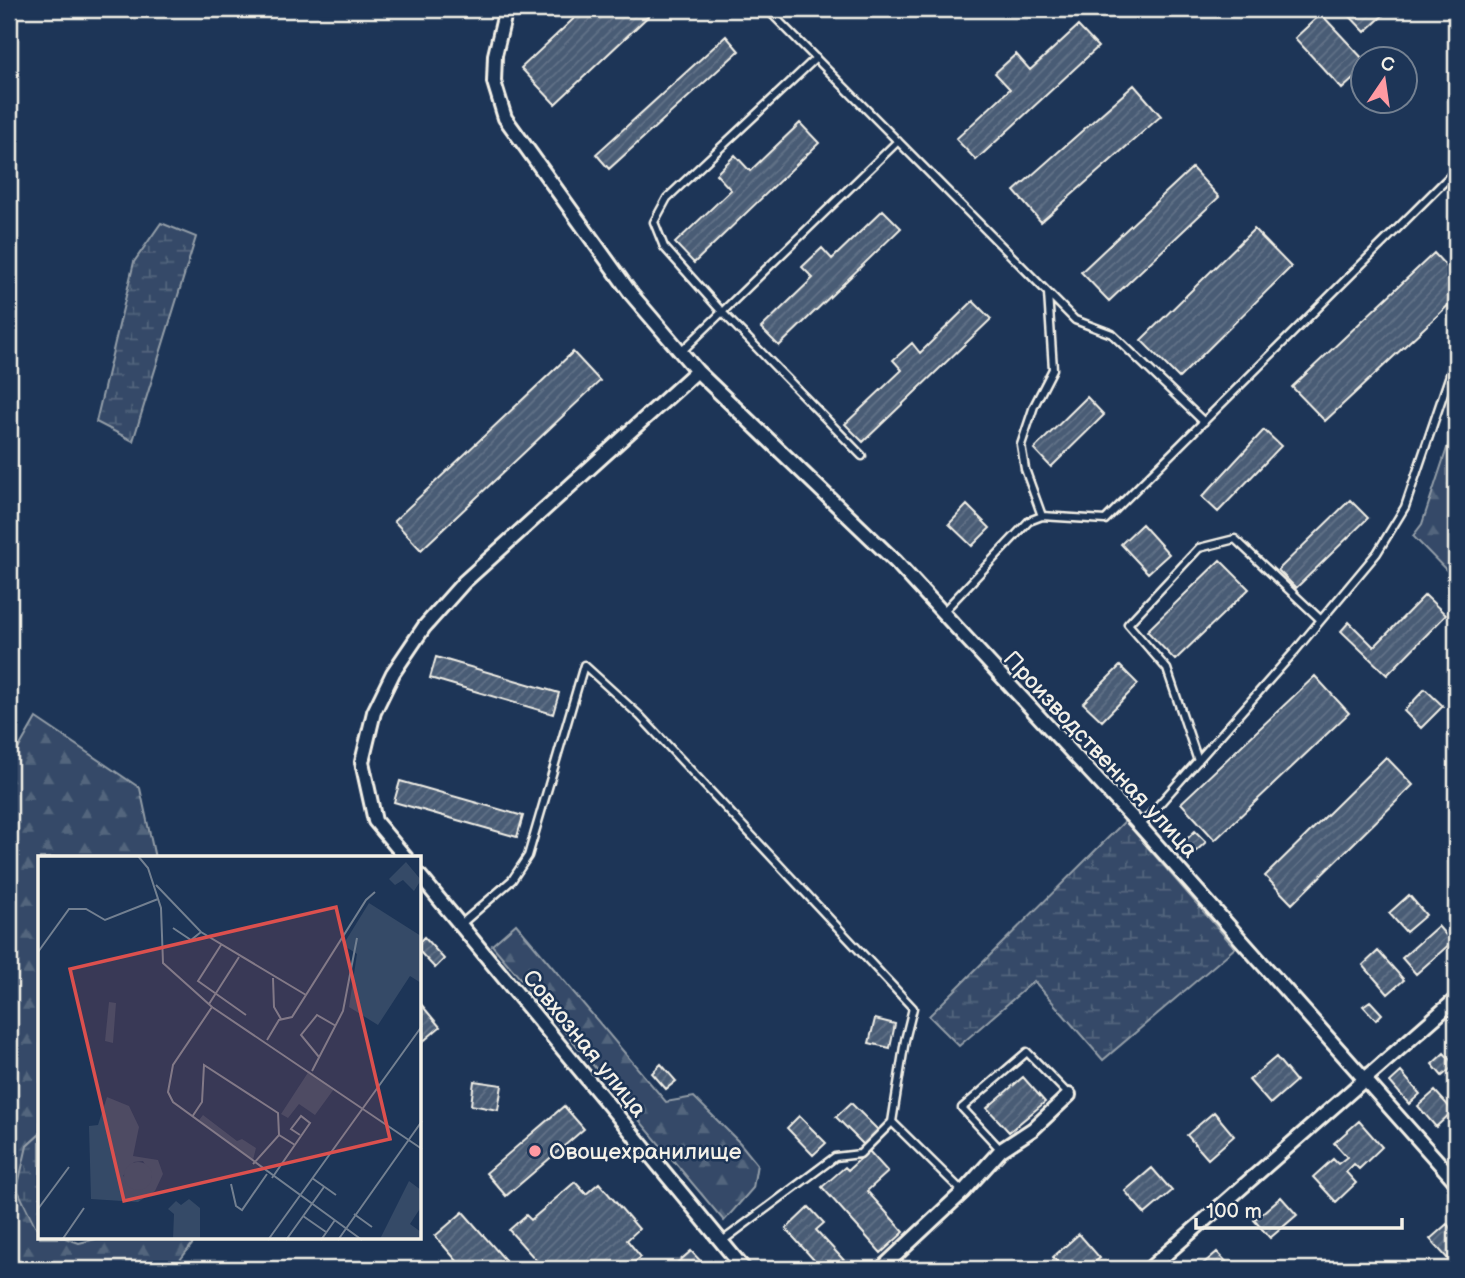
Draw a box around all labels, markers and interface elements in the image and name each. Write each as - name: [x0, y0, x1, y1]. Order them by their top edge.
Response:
- north arrow: [1350, 46, 1420, 116]
- text: С: [1378, 52, 1397, 78]
- street label: Производственная улица: [997, 645, 1204, 864]
- inset map: [38, 856, 422, 1240]
- street label: Совхозная улица: [516, 964, 653, 1123]
- place label: Овощехранилище: [549, 1138, 742, 1166]
- marker: Овощехранилище: [527, 1143, 543, 1159]
- scale bar: [1196, 1187, 1402, 1231]
- text: 100 m: [1206, 1199, 1262, 1224]

